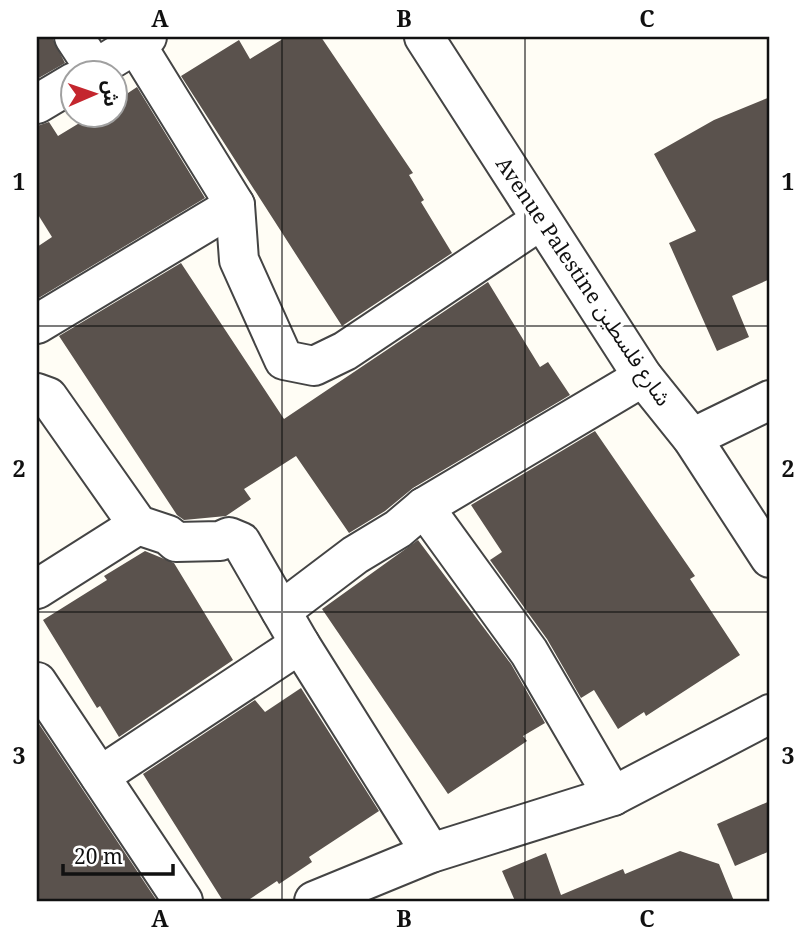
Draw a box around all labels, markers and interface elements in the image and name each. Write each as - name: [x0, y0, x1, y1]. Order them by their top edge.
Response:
- text: A: [151, 2, 169, 34]
- text: B: [396, 2, 412, 34]
- text: C: [639, 2, 655, 34]
- north arrow: [60, 60, 130, 130]
- text: ش: [98, 80, 124, 107]
- street label: Avenue Palestine شارع فلسطين: [488, 151, 678, 412]
- text: 1: [13, 165, 26, 197]
- text: 1: [782, 165, 795, 197]
- text: 2: [13, 452, 26, 484]
- text: 2: [782, 452, 795, 484]
- text: 3: [13, 739, 26, 771]
- text: 3: [782, 739, 795, 771]
- scale bar: [63, 833, 173, 877]
- text: 20 m: [74, 842, 123, 870]
- text: A: [151, 902, 169, 934]
- text: B: [396, 902, 412, 934]
- text: C: [639, 902, 655, 934]

